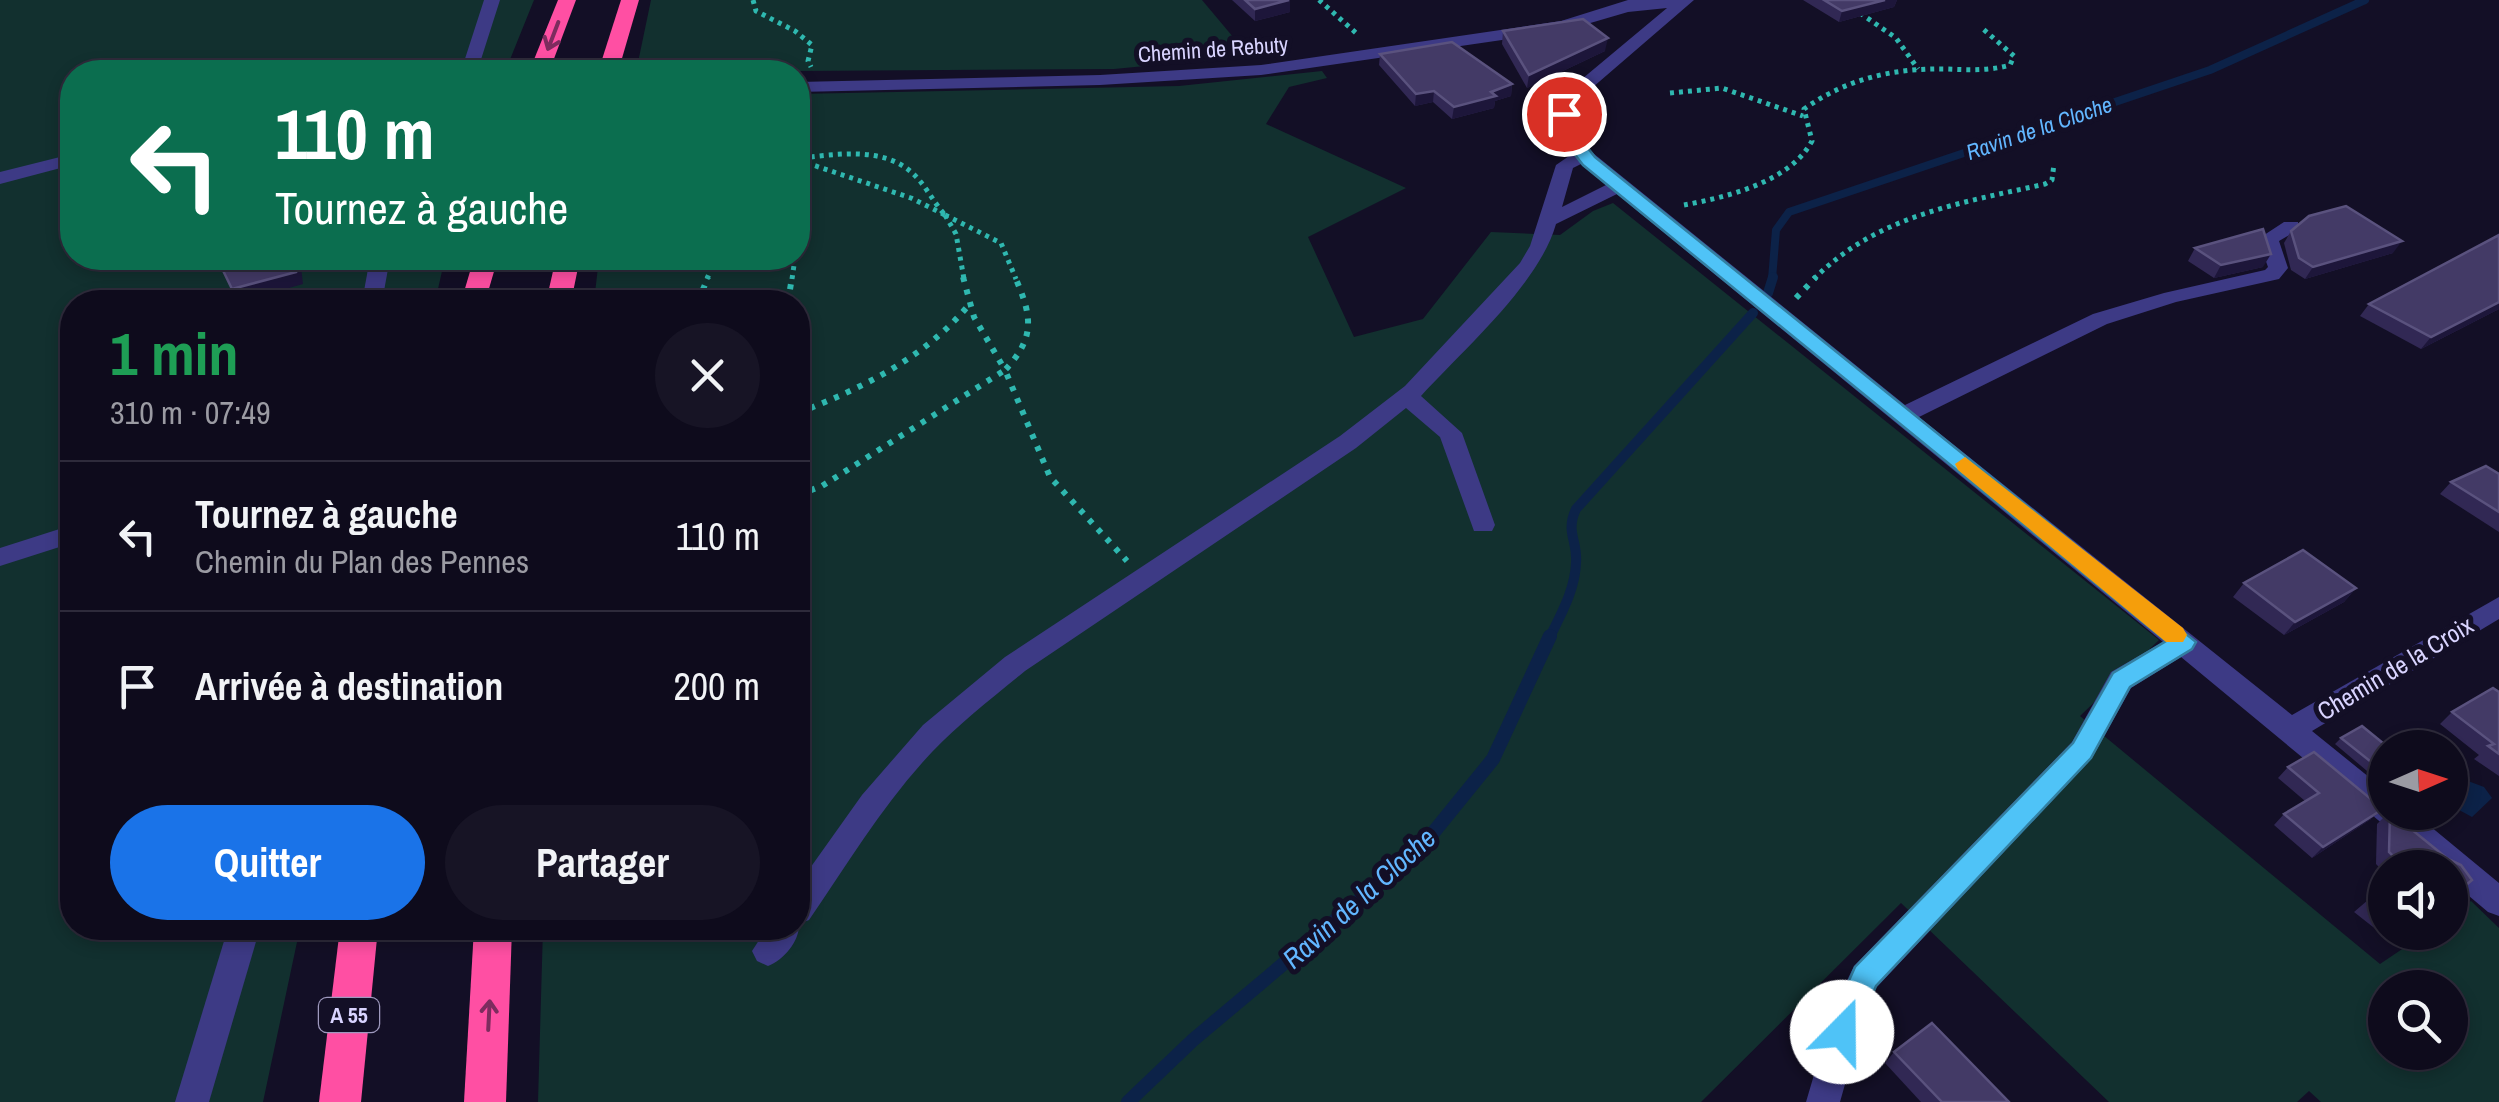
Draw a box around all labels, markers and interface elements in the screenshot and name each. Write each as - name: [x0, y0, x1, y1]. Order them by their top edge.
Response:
- one-way arrow: [543, 20, 561, 51]
- street label: Chemin de Rebuty: [1137, 29, 1289, 69]
- pin: [1522, 72, 1607, 157]
- text: 110 m: [275, 87, 435, 181]
- icon: arrive: [1537, 87, 1592, 142]
- water label: Ravin de la Cloche: [1962, 89, 2116, 167]
- icon: left: [110, 100, 240, 230]
- text: Tournez à gauche: [275, 177, 568, 238]
- text: 1 min: [110, 313, 239, 394]
- button: close: [655, 323, 760, 428]
- text: 310 m · 07:49: [110, 391, 270, 434]
- text: Tournez à gauche: [195, 489, 458, 540]
- icon: left: [110, 509, 165, 564]
- text: 110 m: [676, 511, 760, 562]
- text: Chemin du Plan des Pennes: [195, 540, 529, 583]
- street label: Chemin de la Croix: [2311, 608, 2480, 728]
- icon: arrive: [110, 659, 165, 714]
- text: Arrivée à destination: [195, 661, 503, 712]
- text: 200 m: [673, 661, 760, 712]
- north arrow: [2368, 730, 2468, 830]
- map controls: [2368, 730, 2468, 1070]
- button: Quitter: [110, 805, 425, 920]
- button: Partager: [445, 805, 760, 920]
- water label: Ravin de la Cloche: [1274, 819, 1444, 977]
- button: sound: [2368, 850, 2468, 950]
- button: search: [2368, 970, 2468, 1070]
- position arrow: [1790, 980, 1894, 1084]
- road number: A 55: [319, 998, 379, 1032]
- one-way arrow: [480, 999, 499, 1031]

